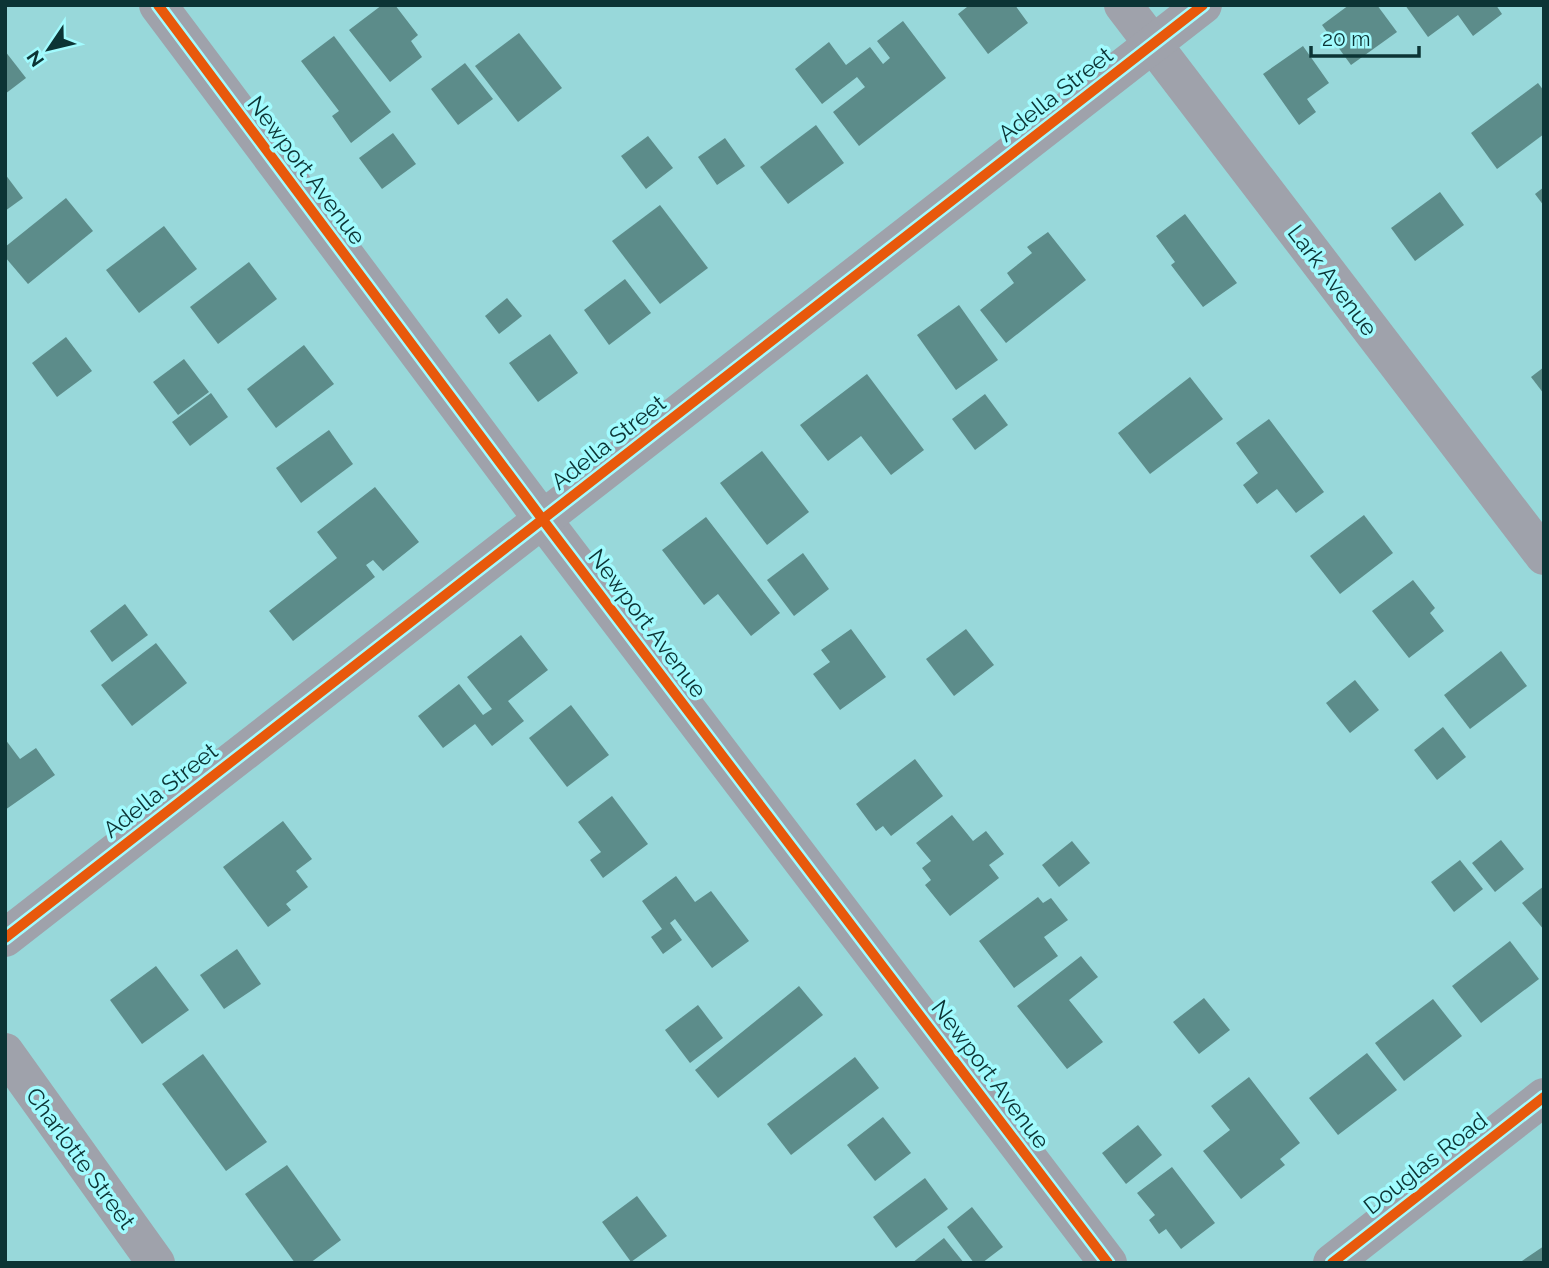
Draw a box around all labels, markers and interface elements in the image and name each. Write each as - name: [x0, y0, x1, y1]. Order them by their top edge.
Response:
- north arrow: [14, 14, 84, 84]
- scale bar: [1311, 14, 1420, 58]
- text: 20 m: [1322, 26, 1370, 51]
- street label: Adella Street: [992, 41, 1118, 147]
- text: N: [22, 47, 48, 71]
- street label: Newport Avenue: [242, 90, 372, 250]
- street label: Lark Avenue: [1282, 219, 1384, 341]
- street label: Adella Street: [545, 389, 671, 495]
- street label: Newport Avenue: [583, 543, 713, 703]
- street label: Adella Street: [97, 737, 223, 843]
- street label: Newport Avenue: [926, 994, 1056, 1154]
- street label: Charlotte Street: [21, 1082, 141, 1234]
- street label: Douglas Road: [1358, 1107, 1492, 1219]

